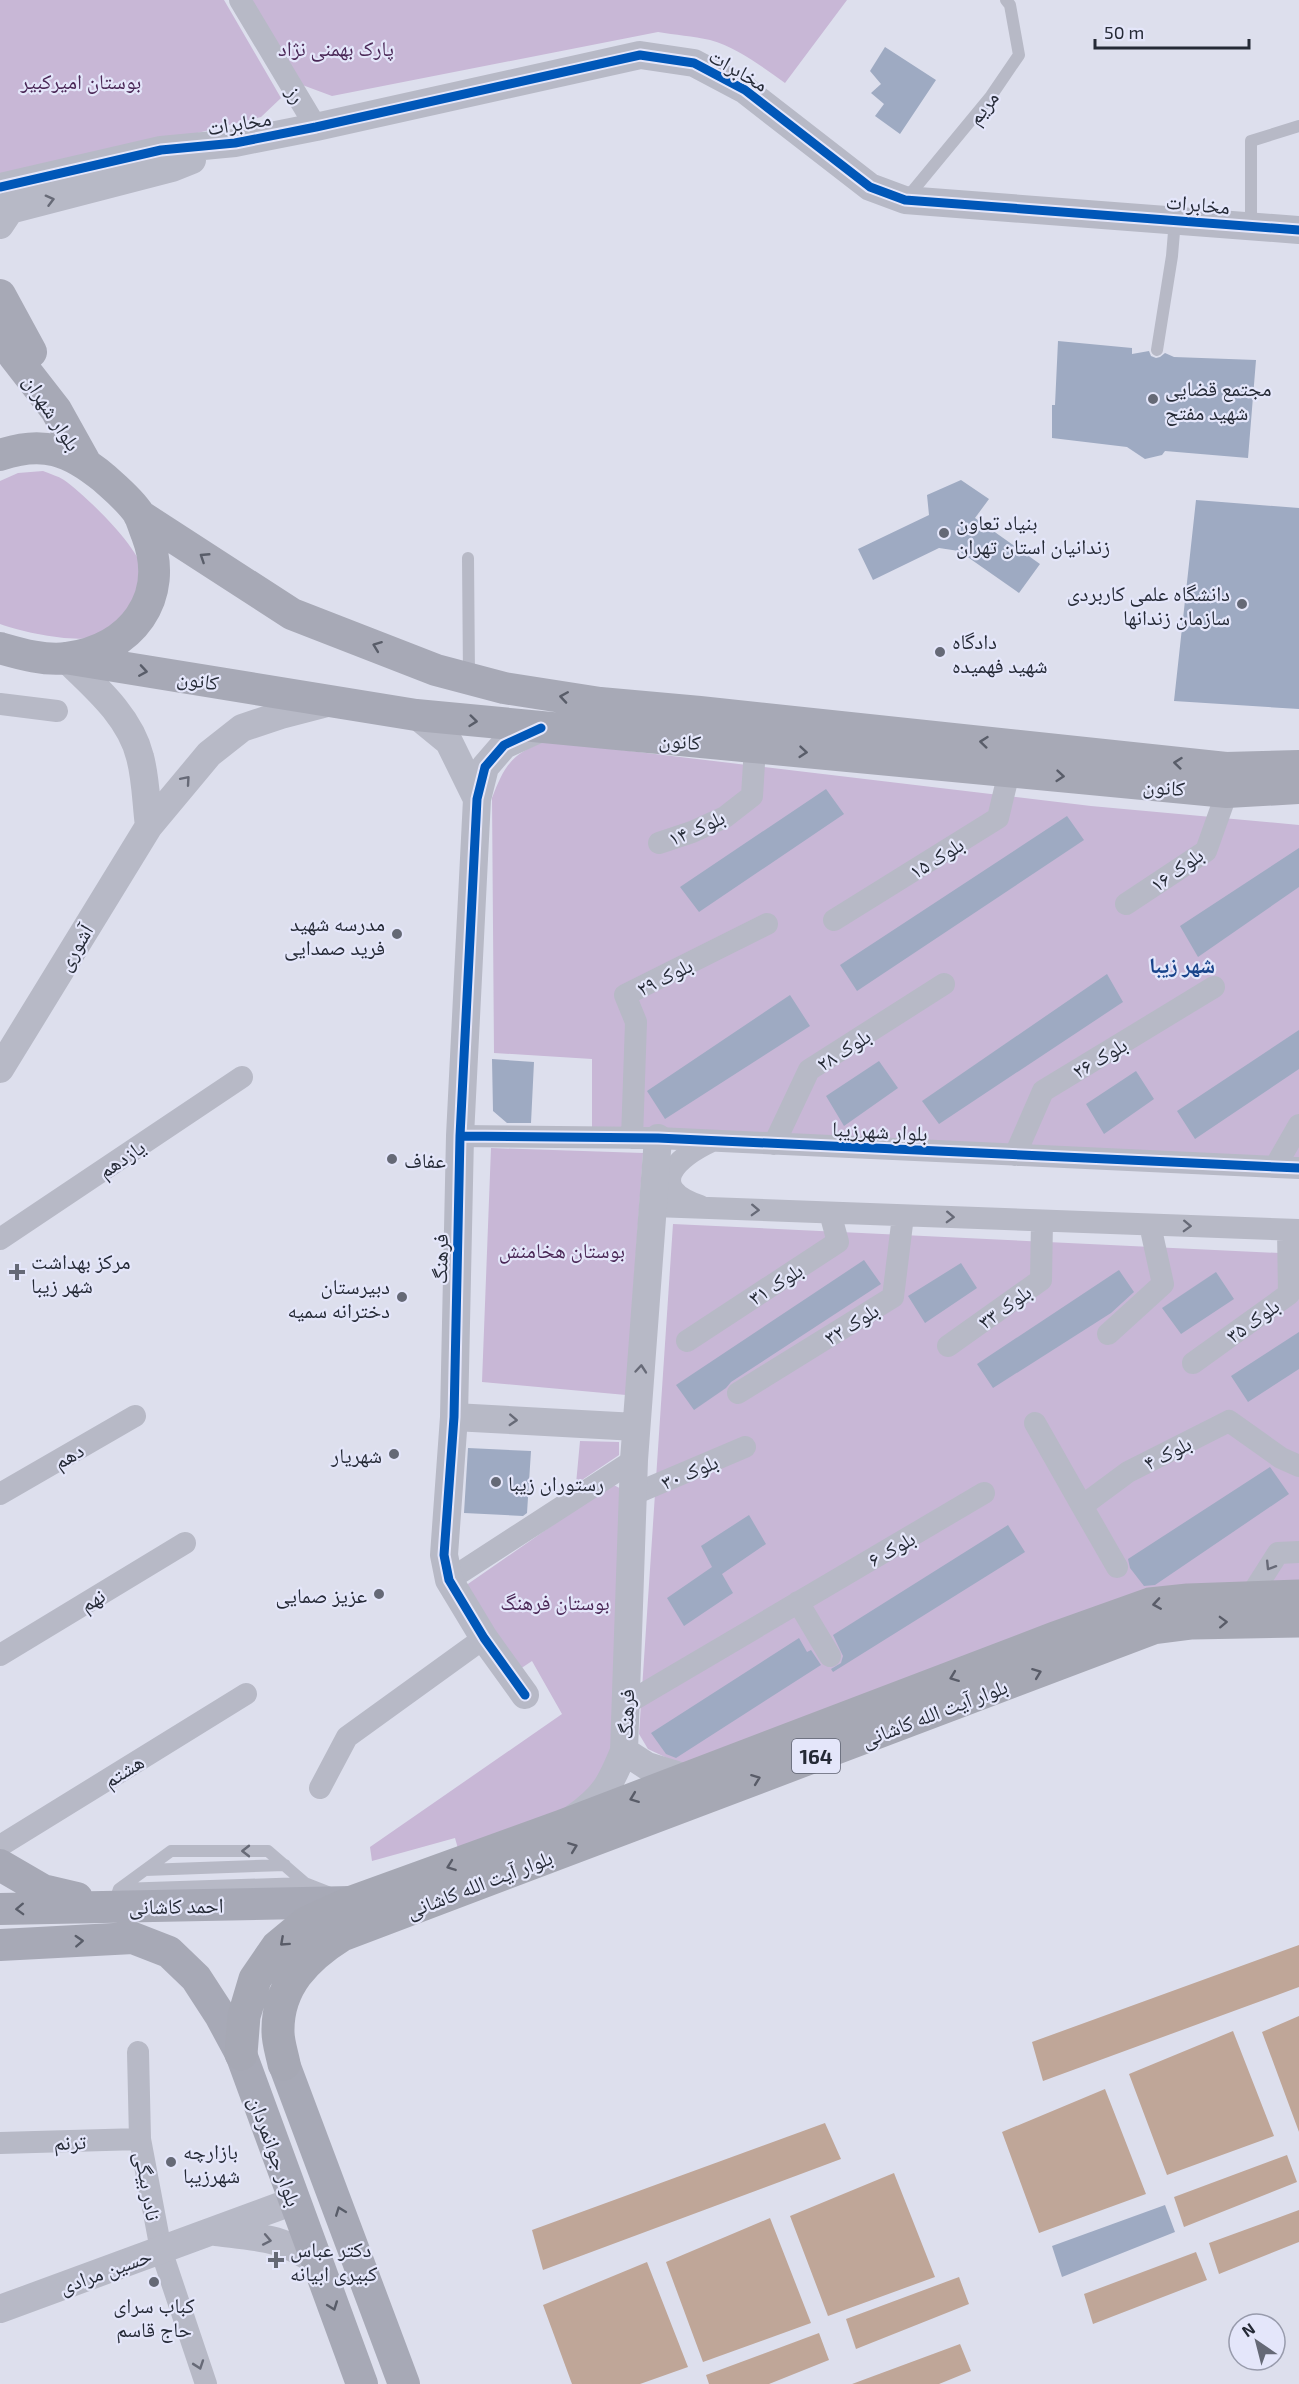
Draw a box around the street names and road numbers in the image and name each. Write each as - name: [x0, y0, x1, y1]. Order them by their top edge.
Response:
- street label: مخابرات: [705, 42, 773, 96]
- street label: رز: [282, 80, 312, 107]
- street label: مریم: [961, 85, 1005, 131]
- street label: مخابرات: [205, 105, 273, 140]
- street label: مخابرات: [1165, 188, 1231, 219]
- street label: بلوار شهران: [18, 369, 87, 455]
- street label: کانون: [175, 663, 221, 696]
- street label: کانون: [658, 726, 702, 755]
- street label: کانون: [1142, 772, 1186, 801]
- street label: بلوک ۱۴: [664, 803, 729, 851]
- street label: بلوک ۱۵: [904, 831, 968, 884]
- street label: بلوک ۱۶: [1145, 841, 1208, 897]
- street label: آشوری: [50, 919, 99, 975]
- street label: بلوک ۲۹: [632, 951, 696, 1001]
- street label: بلوک ۲۸: [811, 1022, 875, 1076]
- street label: بلوک ۲۶: [1067, 1031, 1131, 1084]
- street label: بلوار شهرزیبا: [832, 1115, 928, 1146]
- street label: یازدهم: [93, 1133, 151, 1185]
- street label: فرهنگ: [426, 1234, 452, 1284]
- street label: بلوک ۳۱: [743, 1256, 807, 1310]
- street label: بلوک ۳۳: [973, 1278, 1036, 1334]
- street label: بلوک ۳۵: [1221, 1292, 1284, 1348]
- street label: بلوک ۳۲: [819, 1297, 883, 1350]
- street label: بلوک ۴: [1139, 1430, 1195, 1475]
- street label: دهم: [49, 1437, 89, 1476]
- street label: بلوک ۳۰: [657, 1448, 722, 1495]
- street label: بلوک ۶: [863, 1525, 919, 1572]
- street label: نهم: [75, 1582, 111, 1619]
- street label: بلوار آیت الله کاشانی: [857, 1673, 1011, 1753]
- street label: فرهنگ: [612, 1688, 638, 1740]
- road number: 164: [792, 1739, 840, 1773]
- street label: هشتم: [98, 1748, 150, 1795]
- street label: بلوار آیت الله کاشانی: [402, 1844, 556, 1924]
- street label: احمد کاشانی: [128, 1892, 224, 1920]
- street label: بلوار جوانمردان: [244, 2092, 308, 2210]
- street label: ترنم: [53, 2128, 87, 2157]
- street label: نادر بیگی: [129, 2149, 167, 2223]
- street label: حسین مرادی: [55, 2242, 155, 2300]

